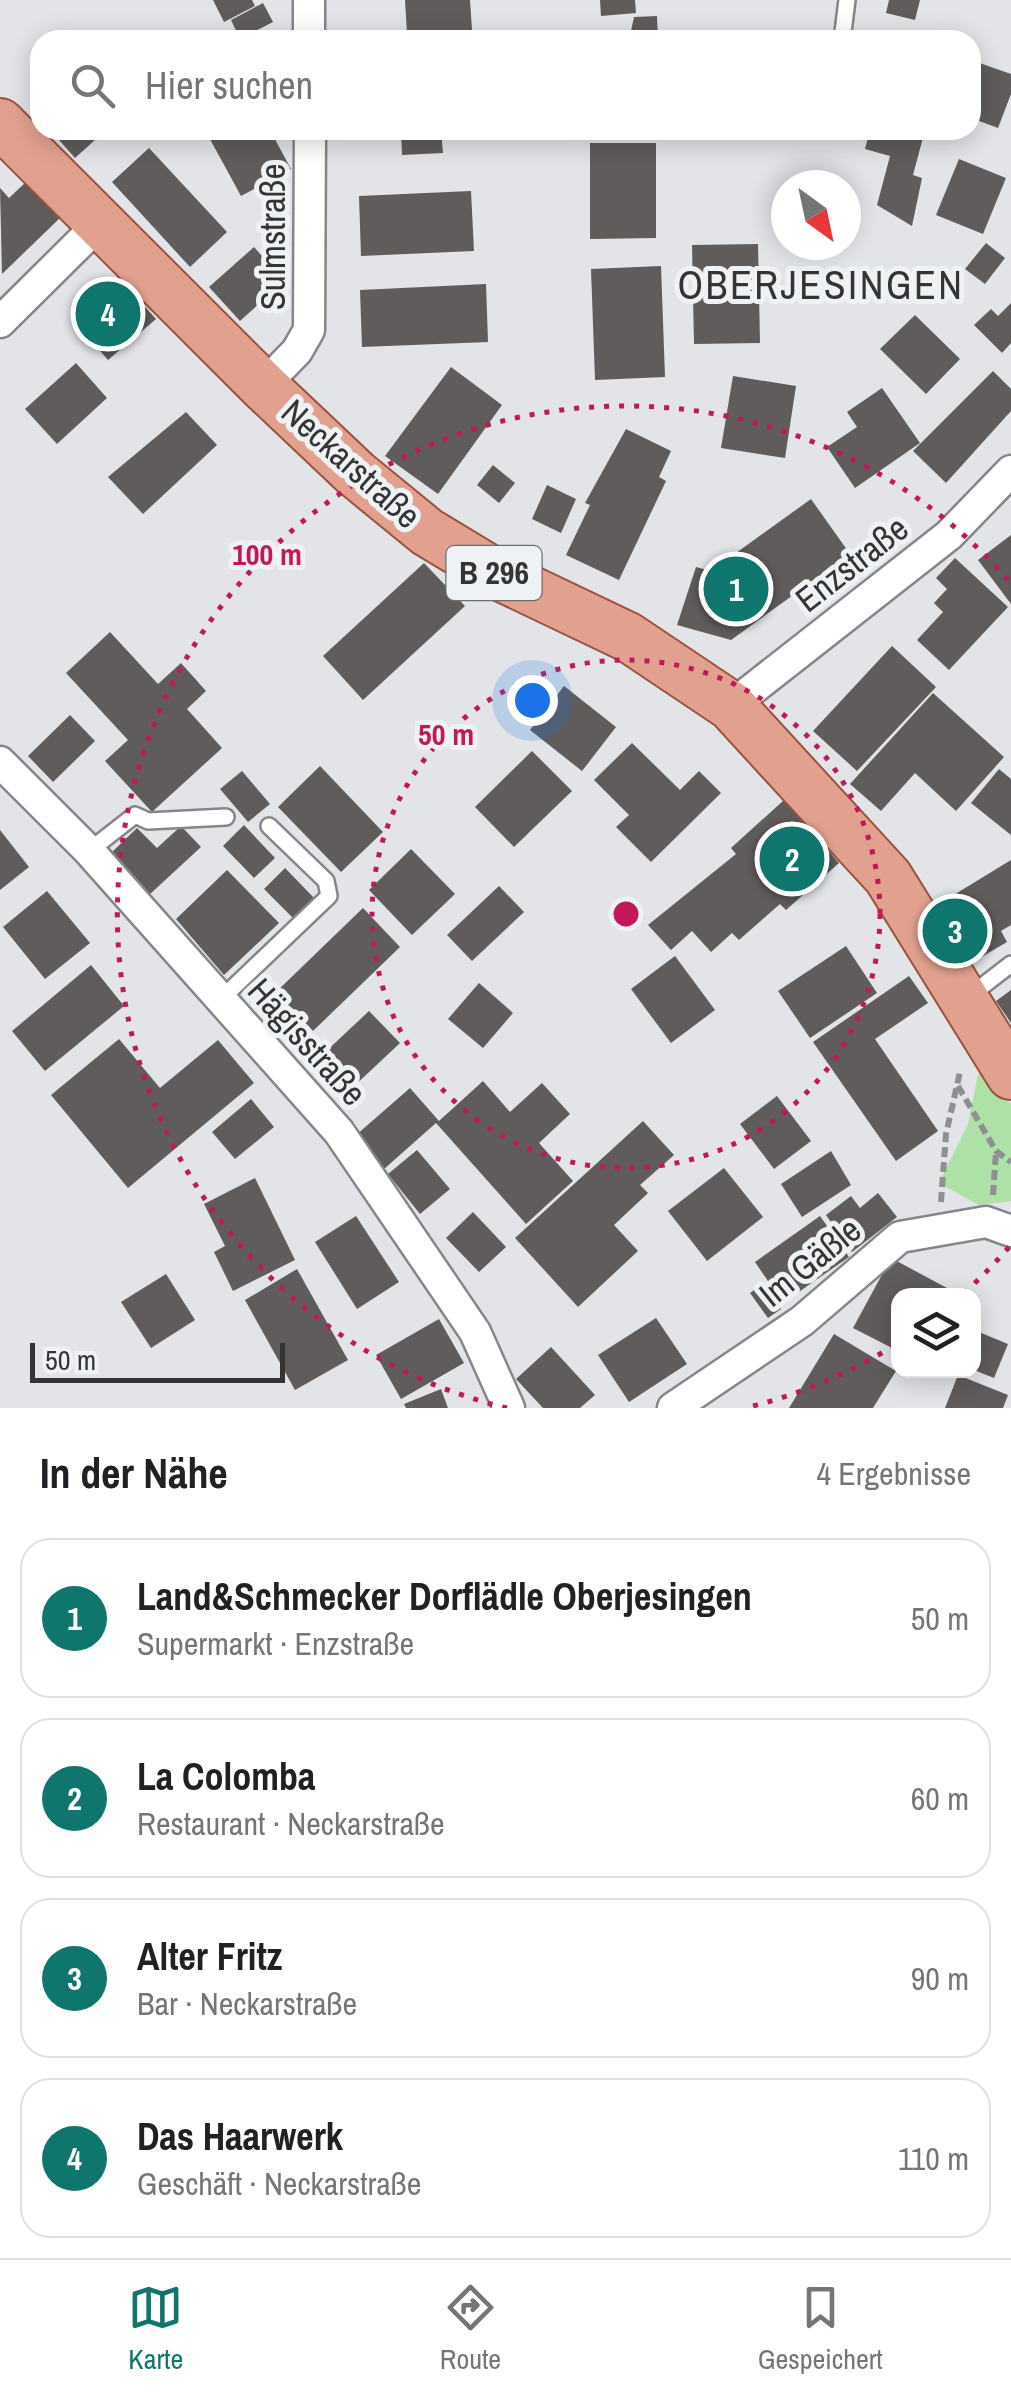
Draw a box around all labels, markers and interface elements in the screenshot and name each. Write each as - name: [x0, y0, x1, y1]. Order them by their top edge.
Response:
- search box: [30, 30, 981, 140]
- icon: search: [65, 58, 120, 113]
- text: Hier suchen: [145, 60, 313, 111]
- street label: Sulmstraße: [249, 164, 296, 310]
- north arrow: [771, 170, 861, 260]
- district label: OBERJESINGEN: [678, 258, 965, 311]
- pin: 4: [76, 276, 140, 352]
- street label: Neckarstraße: [272, 389, 431, 539]
- street label: Enzstraße: [786, 505, 918, 622]
- text: 100 m: [232, 534, 302, 574]
- road number: B 296: [446, 546, 542, 600]
- pin: 1: [704, 552, 768, 626]
- your location: [507, 675, 558, 726]
- text: 50 m: [418, 714, 474, 754]
- pin: 2: [760, 822, 824, 896]
- pin: 3: [922, 894, 988, 968]
- centre of rings: [608, 896, 644, 932]
- street label: Hägisstraße: [238, 968, 377, 1115]
- street label: Im Gäßle: [749, 1206, 870, 1317]
- map controls: [891, 1288, 981, 1378]
- button: layers: [891, 1288, 981, 1378]
- scale bar: [30, 1338, 285, 1382]
- text: 50 m: [45, 1341, 96, 1379]
- text: In der Nähe: [40, 1445, 228, 1501]
- text: 4 Ergebnisse: [816, 1452, 971, 1495]
- text: Land&Schmecker Dorflädle Oberjesingen: [137, 1571, 752, 1622]
- text: 1: [67, 1597, 82, 1640]
- text: 50 m: [911, 1597, 969, 1640]
- text: Supermarkt · Enzstraße: [137, 1622, 414, 1665]
- text: La Colomba: [137, 1751, 315, 1802]
- text: 2: [67, 1777, 82, 1820]
- text: 60 m: [911, 1777, 969, 1820]
- text: Restaurant · Neckarstraße: [137, 1802, 445, 1845]
- text: Alter Fritz: [137, 1931, 282, 1982]
- text: 3: [67, 1957, 82, 2000]
- text: 90 m: [911, 1957, 969, 2000]
- text: Bar · Neckarstraße: [137, 1982, 357, 2025]
- text: Das Haarwerk: [137, 2111, 343, 2162]
- text: 4: [67, 2137, 82, 2180]
- text: 110 m: [898, 2137, 969, 2180]
- text: Geschäft · Neckarstraße: [137, 2162, 421, 2205]
- tab: Karte: [128, 2280, 183, 2378]
- tab: Route: [440, 2280, 501, 2378]
- tab: Gespeichert: [758, 2280, 883, 2378]

